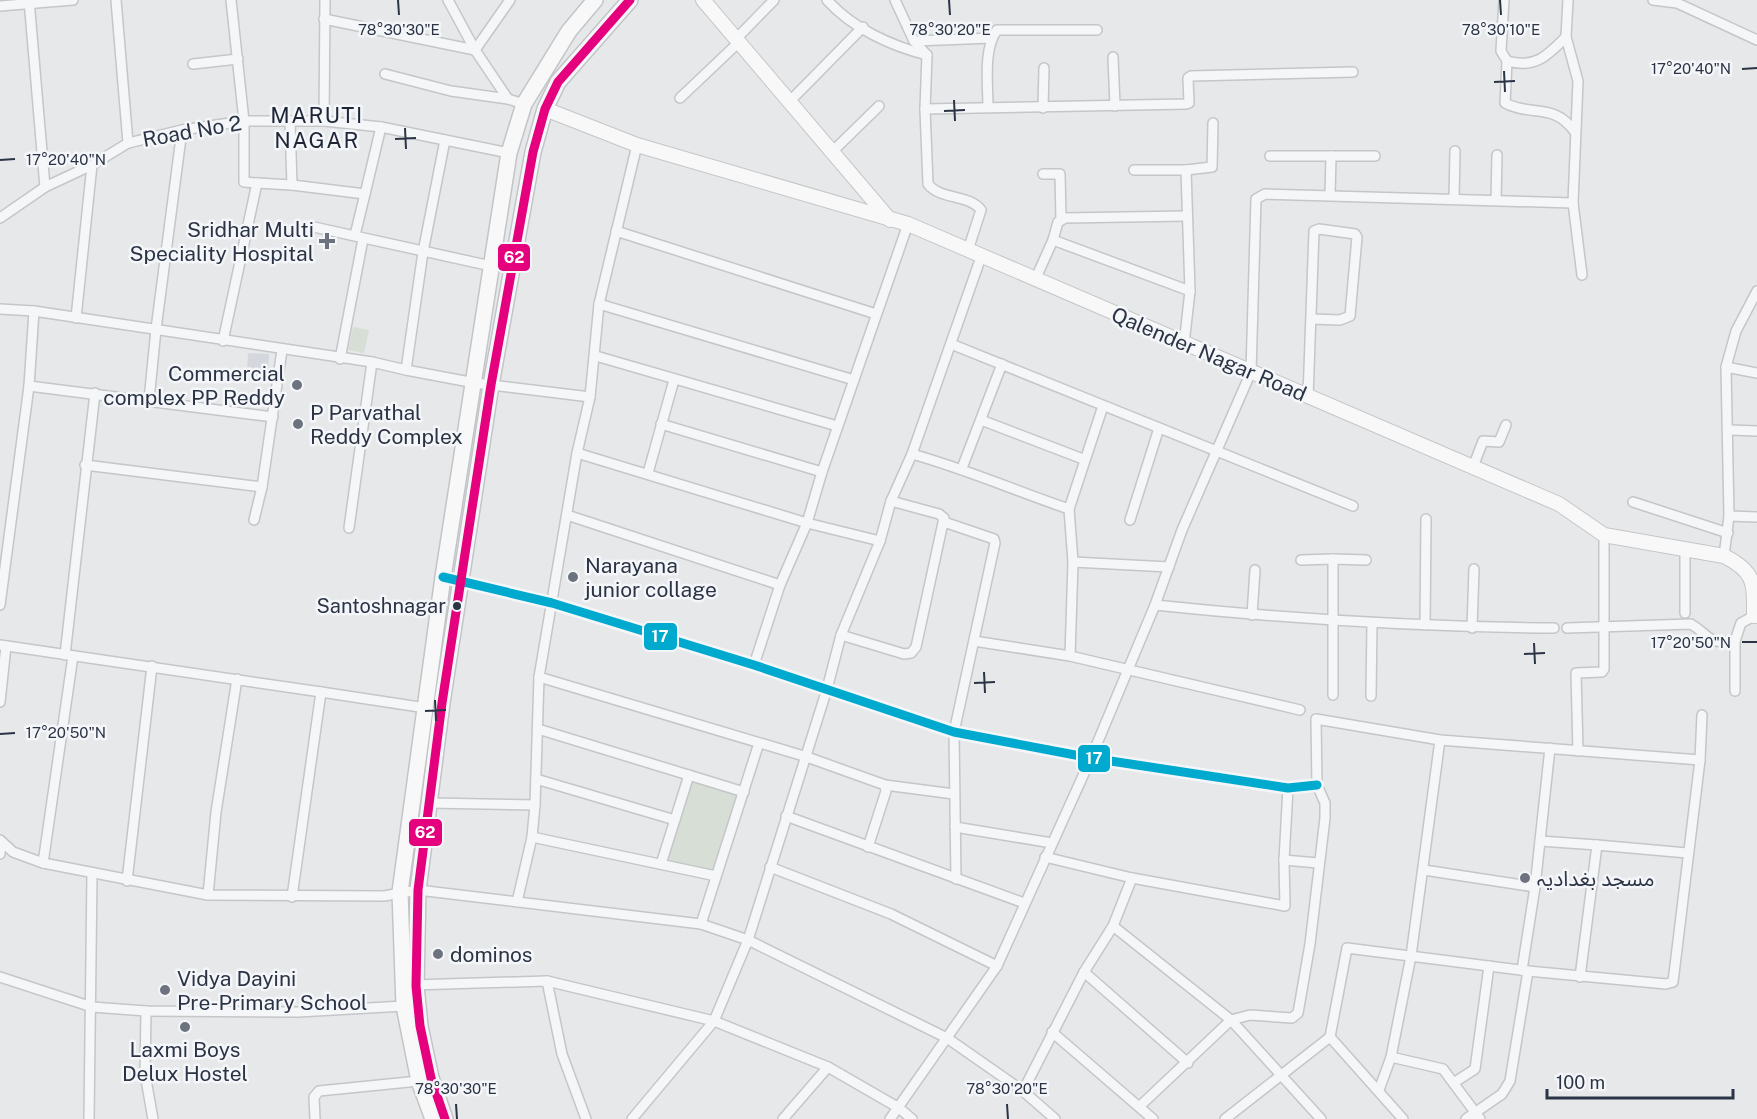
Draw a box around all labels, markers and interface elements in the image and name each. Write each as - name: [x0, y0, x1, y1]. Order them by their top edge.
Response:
- text: 78°30'30"E: [358, 21, 440, 38]
- text: 78°30'20"E: [909, 21, 991, 38]
- text: 78°30'10"E: [1462, 21, 1540, 38]
- text: 17°20'40"N: [1651, 60, 1731, 77]
- district label: MARUTI NAGAR: [270, 102, 364, 153]
- street label: Road No 2: [141, 110, 243, 152]
- text: 17°20'40"N: [26, 151, 106, 168]
- place label: Sridhar Multi Speciality Hospital: [129, 217, 314, 266]
- marker: Sridhar Multi Speciality Hospital: [318, 232, 336, 250]
- line badge: 62: [497, 243, 531, 272]
- text: 62: [504, 248, 524, 267]
- street label: Qalender Nagar Road: [1108, 302, 1310, 406]
- place label: Commercial complex PP Reddy: [103, 361, 285, 410]
- marker: Commercial complex PP Reddy: [290, 378, 304, 392]
- place label: P Parvathal Reddy Complex: [310, 400, 463, 449]
- marker: P Parvathal Reddy Complex: [291, 417, 305, 431]
- place label: Narayana junior collage: [584, 553, 717, 602]
- marker: Narayana junior collage: [566, 570, 580, 584]
- place label: Santoshnagar: [316, 594, 446, 618]
- marker: Santoshnagar: [451, 600, 463, 612]
- line badge: 17: [643, 622, 678, 651]
- text: 17: [652, 627, 668, 646]
- text: 17°20'50"N: [1651, 634, 1731, 651]
- text: 17°20'50"N: [26, 724, 106, 741]
- line badge: 17: [1077, 744, 1111, 773]
- text: 17: [1086, 749, 1102, 768]
- line badge: 62: [408, 818, 443, 847]
- text: 62: [415, 823, 435, 842]
- place label: مسجد بغدادیہ: [1537, 866, 1655, 891]
- marker: مسجد بغدادیہ: [1518, 871, 1532, 885]
- place label: dominos: [450, 942, 532, 967]
- marker: dominos: [431, 947, 445, 961]
- place label: Vidya Dayini Pre-Primary School: [177, 966, 367, 1015]
- marker: Vidya Dayini Pre-Primary School: [158, 983, 172, 997]
- marker: Laxmi Boys Delux Hostel: [178, 1020, 192, 1034]
- place label: Laxmi Boys Delux Hostel: [122, 1037, 248, 1086]
- scale bar: [1547, 1062, 1733, 1100]
- text: 100 m: [1556, 1072, 1605, 1093]
- text: 78°30'30"E: [415, 1080, 497, 1097]
- text: 78°30'20"E: [966, 1080, 1048, 1097]

